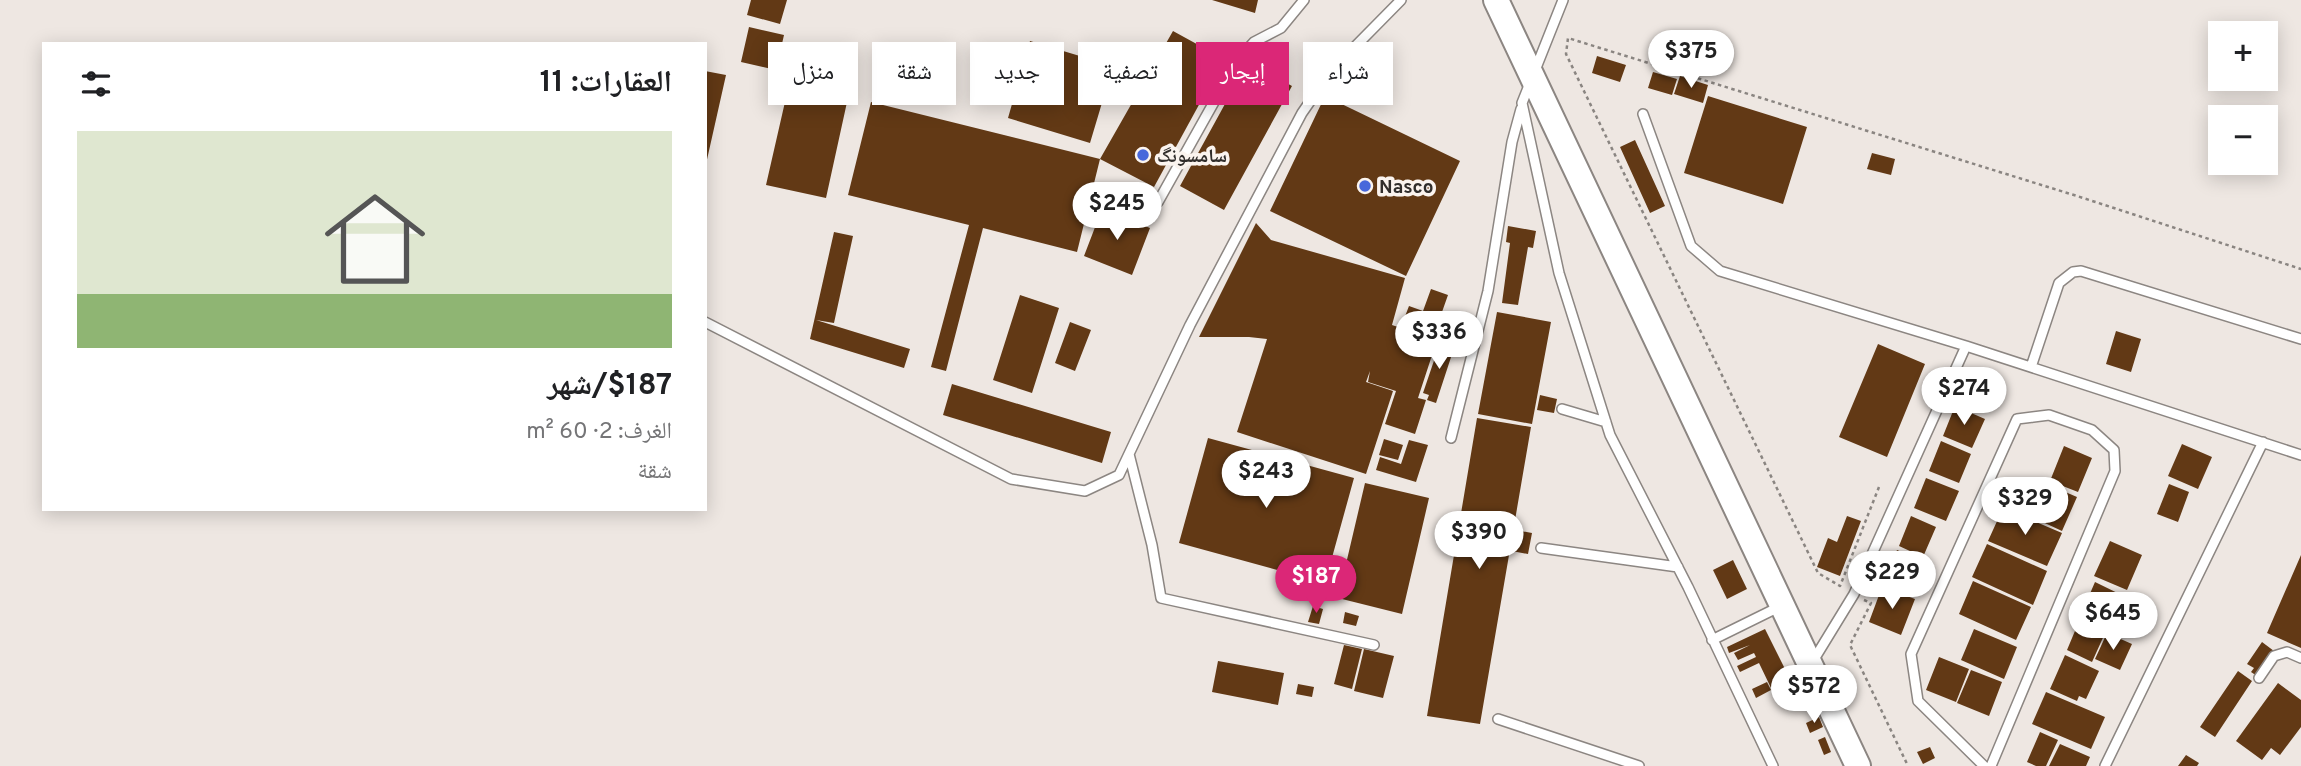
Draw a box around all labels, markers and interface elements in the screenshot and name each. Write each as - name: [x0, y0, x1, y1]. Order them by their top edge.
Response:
- map controls: [2208, 21, 2278, 175]
- button: +: [2208, 21, 2278, 91]
- pin: $375: [1650, 31, 1732, 90]
- text: $375: [1664, 38, 1718, 67]
- chip: منزل: [768, 42, 858, 105]
- chip: شقة: [872, 42, 956, 105]
- chip: جديد: [970, 42, 1064, 105]
- chip: تصفية: [1078, 42, 1182, 105]
- chip: إيجار: [1196, 42, 1289, 105]
- chip: شراء: [1303, 42, 1393, 105]
- icon: filters: [77, 65, 115, 103]
- text: العقارات: 11: [540, 65, 672, 102]
- button: −: [2208, 105, 2278, 175]
- place label: سامسونگ: [1157, 145, 1227, 169]
- marker: سامسونگ: [1135, 147, 1151, 163]
- icon: home: [312, 176, 438, 302]
- place label: Nasco: [1379, 176, 1433, 200]
- marker: Nasco: [1357, 178, 1373, 194]
- pin: $245: [1076, 182, 1158, 242]
- text: $245: [1089, 190, 1145, 219]
- pin: $336: [1398, 312, 1480, 371]
- text: $336: [1411, 319, 1467, 348]
- text: $187/شهر: [547, 368, 672, 405]
- pin: $274: [1923, 368, 2005, 427]
- text: $274: [1938, 375, 1990, 404]
- text: الغرف: 2 · 60 m²: [526, 418, 672, 447]
- pin: $243: [1225, 450, 1307, 510]
- text: شقة: [638, 458, 672, 487]
- text: $243: [1238, 458, 1294, 487]
- pin: $329: [1984, 477, 2066, 537]
- text: $329: [1997, 485, 2053, 514]
- pin: $390: [1438, 512, 1520, 571]
- text: $390: [1451, 519, 1507, 548]
- pin: $229: [1851, 552, 1933, 611]
- pin: $187: [1275, 556, 1357, 615]
- text: $229: [1864, 559, 1920, 588]
- text: $187: [1291, 563, 1341, 592]
- pin: $645: [2072, 592, 2154, 652]
- text: $645: [2085, 600, 2141, 629]
- pin: $572: [1773, 666, 1855, 725]
- text: $572: [1787, 673, 1841, 702]

